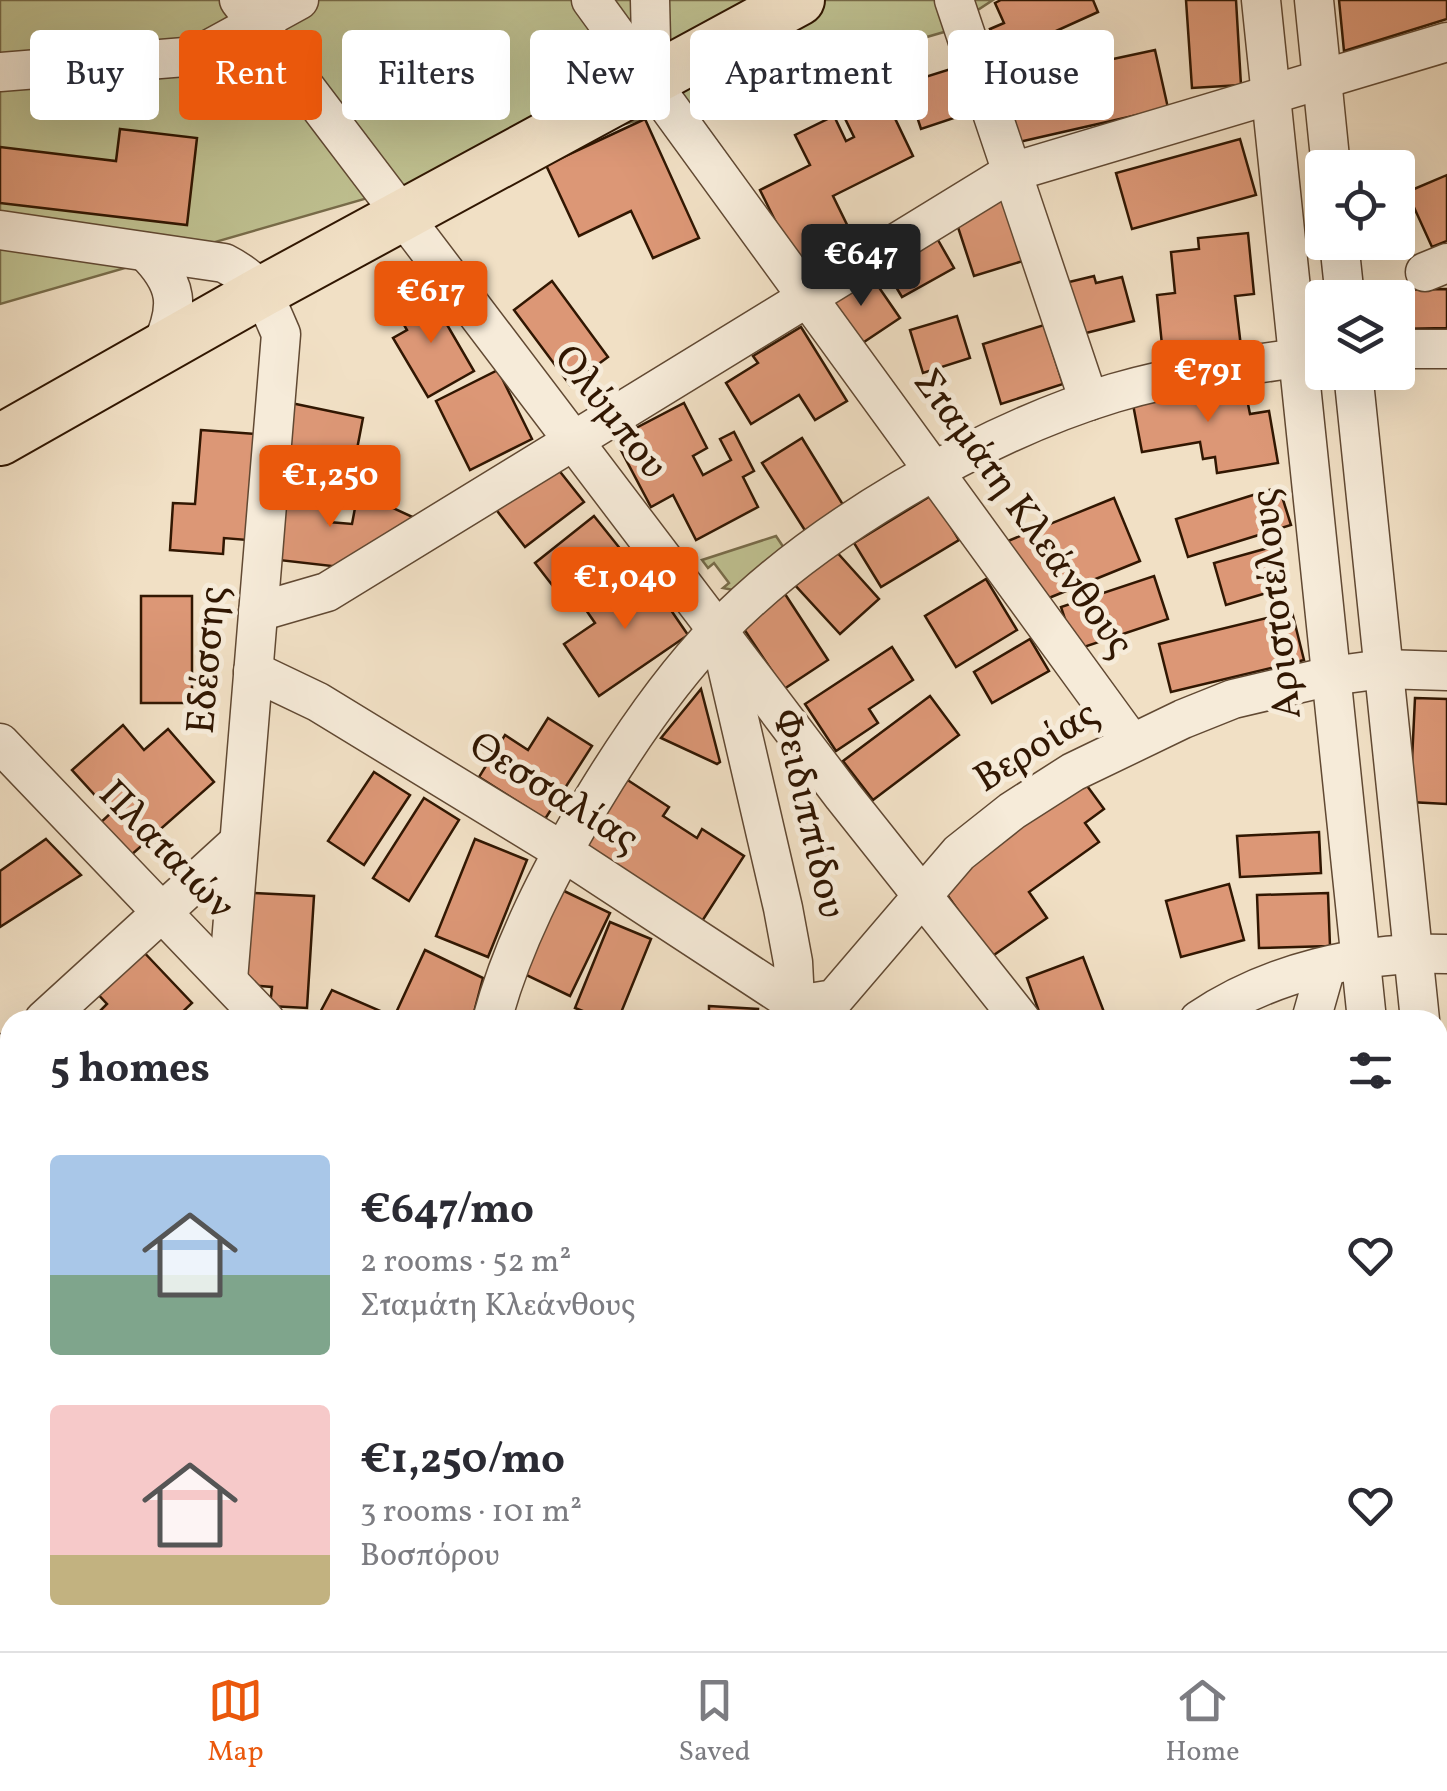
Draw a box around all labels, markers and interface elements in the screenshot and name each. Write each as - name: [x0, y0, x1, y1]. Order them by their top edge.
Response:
- chip: Buy: [30, 30, 159, 120]
- chip: Rent: [179, 30, 322, 120]
- chip: Filters: [342, 30, 510, 120]
- chip: New: [530, 30, 670, 120]
- chip: Apartment: [690, 30, 928, 120]
- chip: House: [948, 30, 1114, 120]
- map controls: [1305, 150, 1415, 390]
- button: locate: [1305, 150, 1415, 260]
- pin: €647: [802, 224, 920, 309]
- text: €647: [823, 234, 899, 278]
- pin: €617: [372, 261, 490, 346]
- text: €617: [396, 271, 466, 315]
- button: layers: [1305, 280, 1415, 390]
- street label: Ολύμπου: [539, 334, 679, 492]
- pin: €791: [1149, 340, 1267, 425]
- text: €791: [1174, 350, 1242, 394]
- street label: Σταμάτη Κλεάνθους: [898, 358, 1146, 670]
- pin: €1,250: [249, 445, 411, 530]
- text: €1,250: [281, 455, 379, 499]
- street label: Αριστοτέλους: [1238, 486, 1318, 722]
- pin: €1,040: [544, 547, 706, 632]
- text: €1,040: [573, 557, 677, 601]
- street label: Εδέσσης: [175, 584, 243, 736]
- street label: Βεροίας: [964, 688, 1110, 808]
- street label: Φειδιππίδου: [756, 704, 858, 924]
- street label: Θεσσαλίας: [457, 720, 649, 868]
- street label: Πλαταιών: [84, 769, 246, 933]
- text: 5 homes: [50, 1041, 210, 1100]
- icon: filters: [1343, 1043, 1398, 1098]
- text: €647/mo: [360, 1182, 534, 1241]
- icon: home: [130, 1195, 250, 1315]
- icon: heart: [1343, 1228, 1398, 1283]
- text: 2 rooms · 52 m²: [360, 1241, 571, 1285]
- text: Σταμάτη Κλεάνθους: [360, 1285, 635, 1329]
- text: €1,250/mo: [360, 1432, 565, 1491]
- icon: home: [130, 1445, 250, 1565]
- icon: heart: [1343, 1478, 1398, 1533]
- text: 3 rooms · 101 m²: [360, 1491, 582, 1535]
- text: Βοσπόρου: [360, 1535, 500, 1579]
- tab: Map: [207, 1673, 264, 1772]
- tab: Saved: [678, 1673, 751, 1772]
- tab: Home: [1165, 1673, 1240, 1772]

